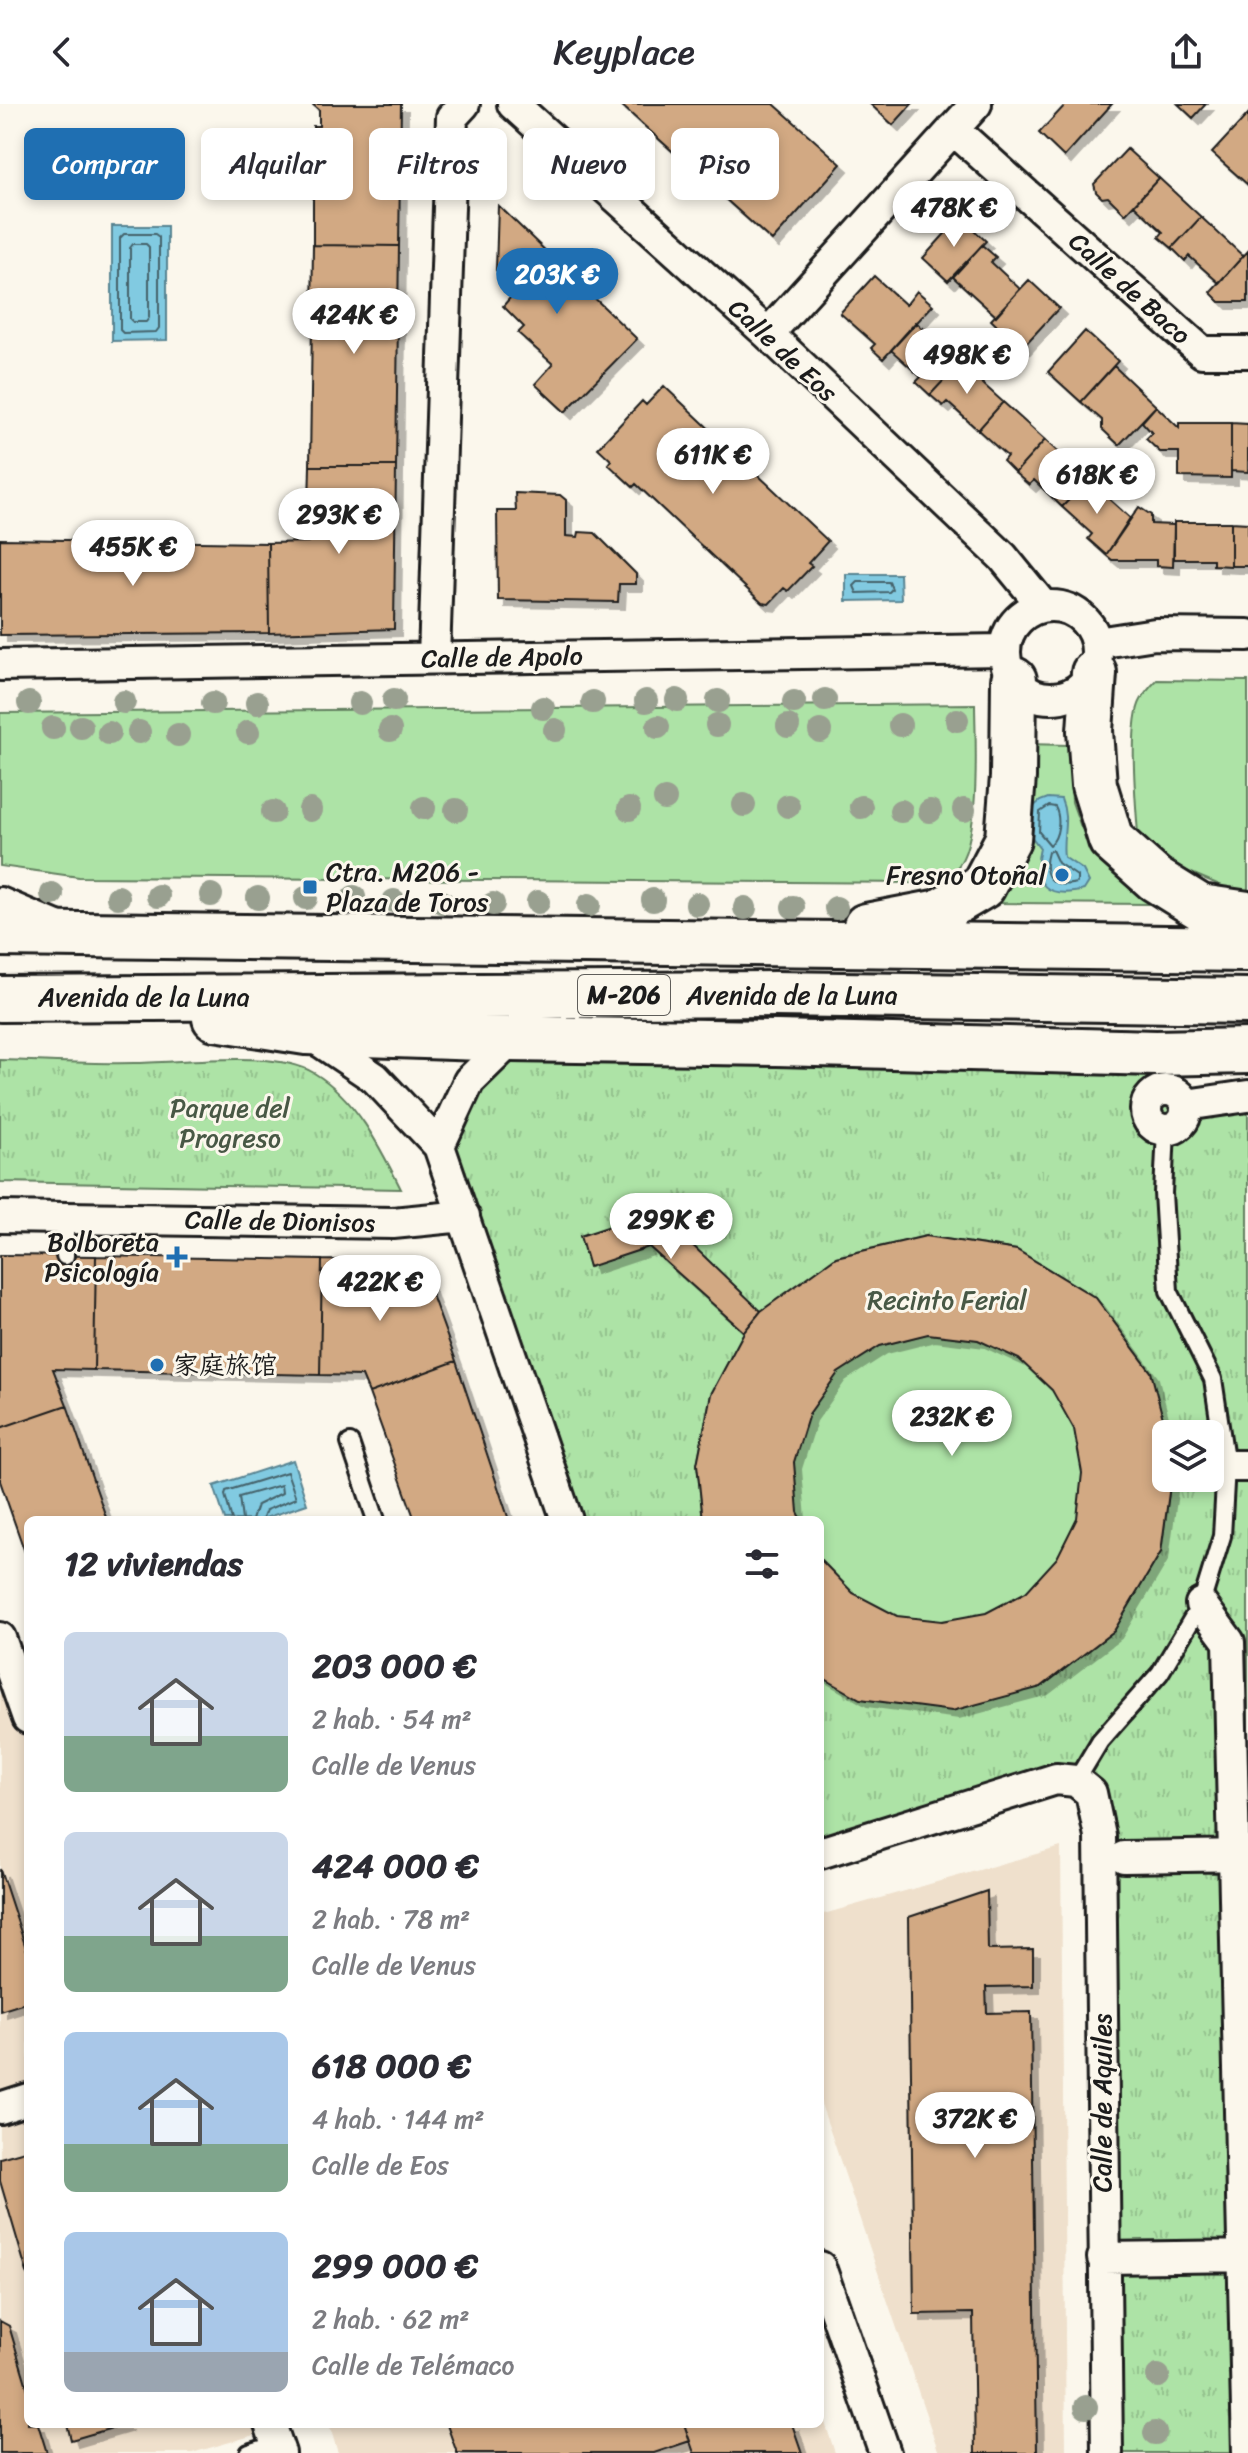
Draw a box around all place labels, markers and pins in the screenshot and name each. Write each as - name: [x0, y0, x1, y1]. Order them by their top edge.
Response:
- pin: 478K €: [889, 181, 1019, 249]
- pin: 203K €: [492, 248, 622, 316]
- pin: 424K €: [289, 288, 419, 356]
- pin: 498K €: [902, 328, 1032, 396]
- pin: 611K €: [648, 428, 778, 496]
- pin: 618K €: [1032, 448, 1162, 516]
- pin: 293K €: [274, 488, 404, 556]
- pin: 455K €: [68, 520, 198, 588]
- place label: Ctra. M206 - Plaza de Toros: [326, 849, 489, 925]
- place label: Fresno Otoñal: [886, 852, 1047, 898]
- marker: Fresno Otoñal: [1053, 866, 1071, 884]
- marker: Ctra. M206 - Plaza de Toros: [301, 878, 319, 896]
- pin: 299K €: [606, 1193, 736, 1261]
- place label: Bolboreta Psicología: [44, 1219, 159, 1295]
- marker: Bolboreta Psicología: [166, 1246, 188, 1268]
- pin: 422K €: [315, 1255, 445, 1323]
- place label: 家庭旅馆: [173, 1342, 277, 1388]
- marker: 家庭旅馆: [148, 1356, 166, 1374]
- pin: 232K €: [887, 1390, 1017, 1458]
- pin: 372K €: [910, 2092, 1040, 2160]

